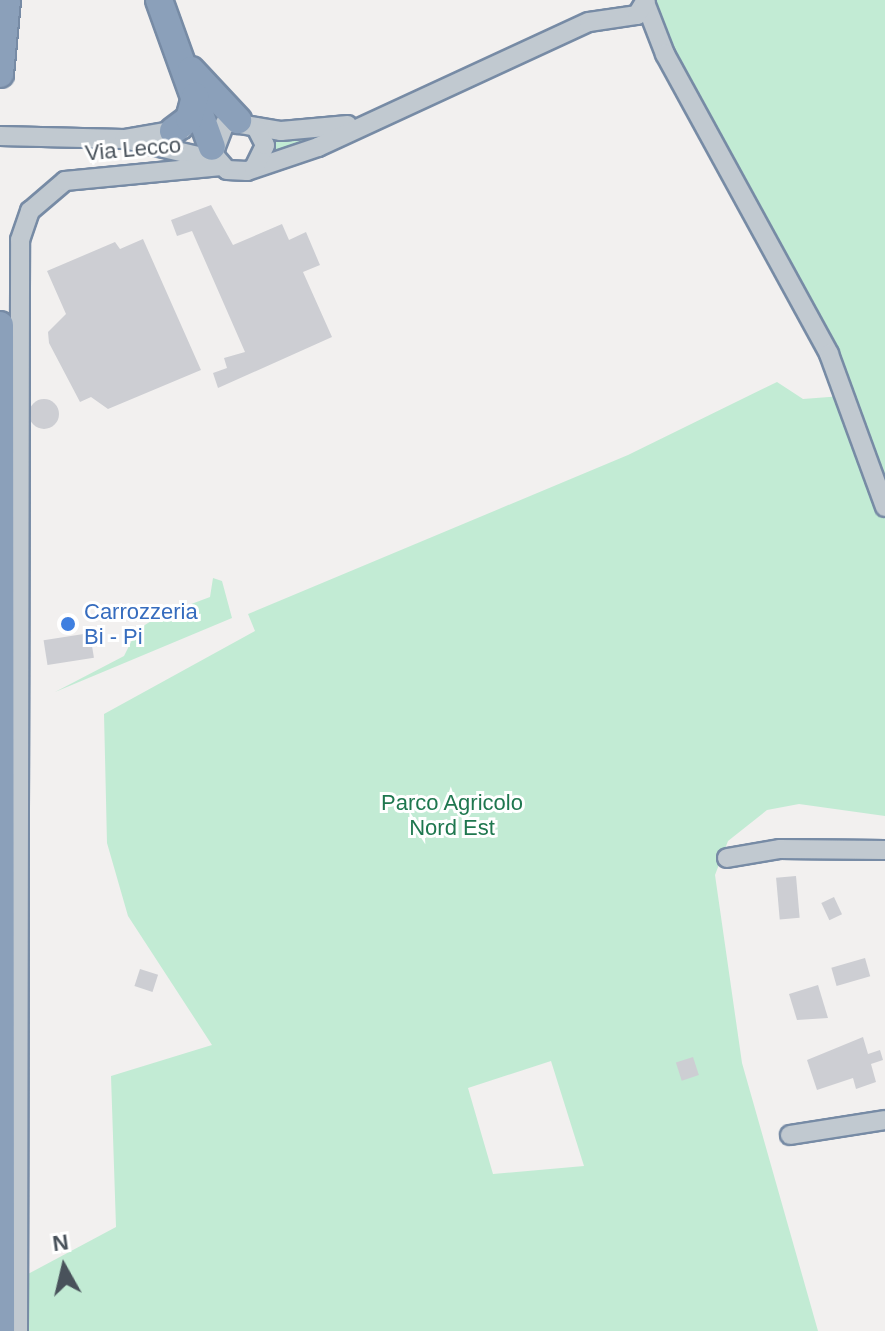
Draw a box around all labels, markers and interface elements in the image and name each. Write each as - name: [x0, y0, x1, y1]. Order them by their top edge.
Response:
- street label: Via Lecco: [84, 132, 182, 166]
- place label: Carrozzeria Bi - Pi: [84, 598, 198, 650]
- marker: Carrozzeria Bi - Pi: [59, 615, 77, 633]
- park label: Parco Agricolo Nord Est: [380, 789, 524, 840]
- north arrow: [24, 1227, 104, 1307]
- text: N: [51, 1229, 70, 1256]

